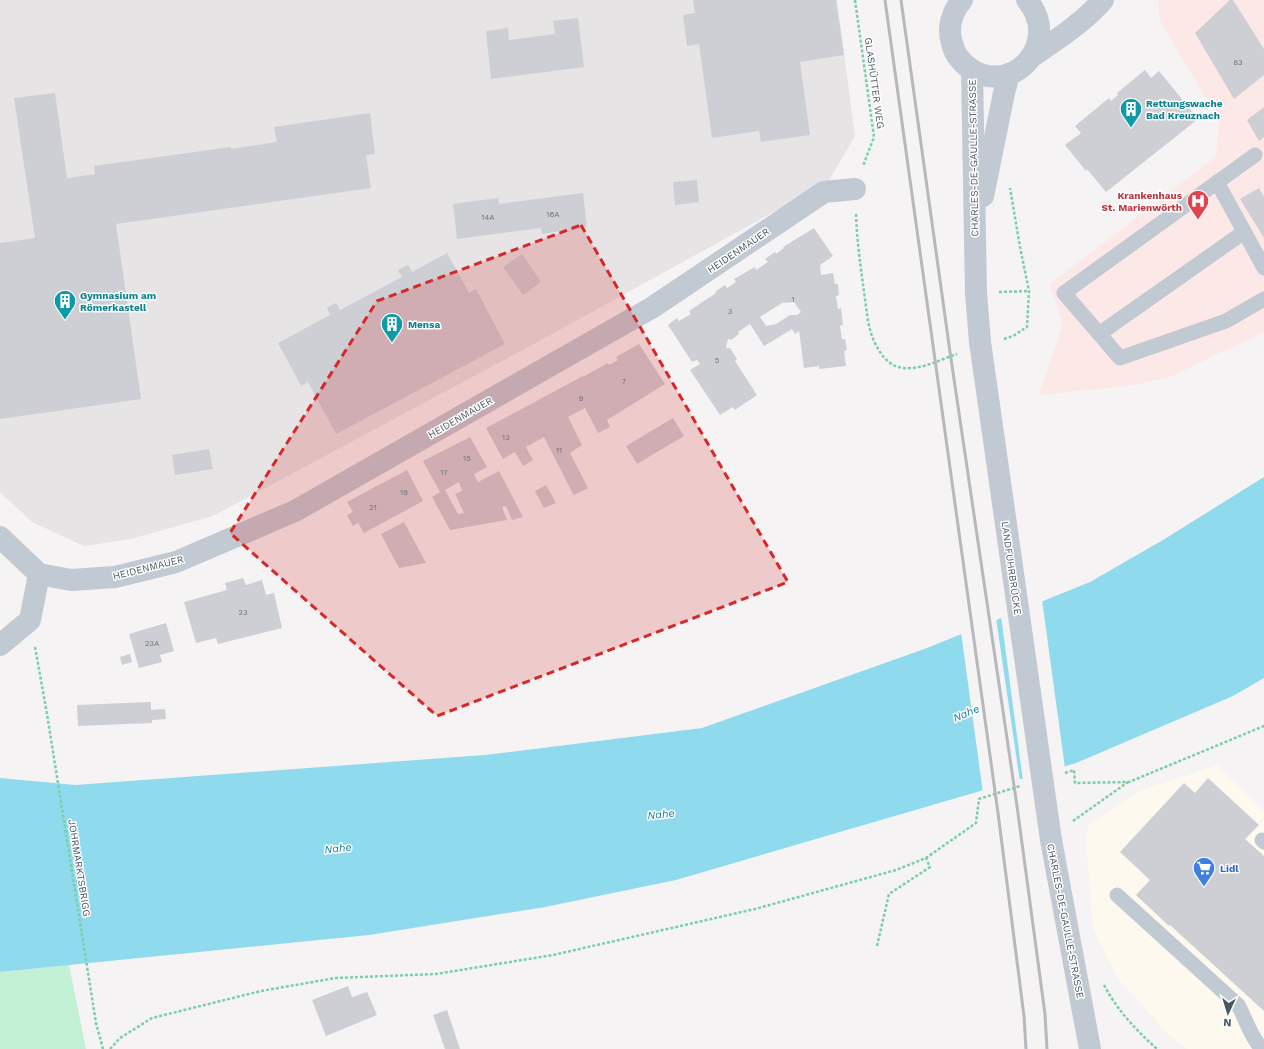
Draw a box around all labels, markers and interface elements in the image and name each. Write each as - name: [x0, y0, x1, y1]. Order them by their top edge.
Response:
- street label: GLASHÜTTER WEG: [863, 37, 886, 129]
- house number: 83: [1233, 58, 1243, 67]
- street label: CHARLES-DE-GAULLE-STRASSE: [967, 79, 980, 237]
- building icon: Rettungswache Bad Kreuznach: [1118, 96, 1144, 129]
- place label: Rettungswache Bad Kreuznach: [1146, 98, 1223, 121]
- hospital icon: Krankenhaus St. Marienwörth: [1185, 188, 1211, 221]
- place label: Krankenhaus St. Marienwörth: [1102, 190, 1183, 213]
- house number: 16A: [546, 210, 560, 219]
- house number: 14A: [481, 213, 495, 222]
- street label: HEIDENMAUER: [705, 225, 772, 275]
- building icon: Gymnasium am Römerkastell: [52, 288, 78, 321]
- place label: Gymnasium am Römerkastell: [80, 290, 156, 313]
- house number: 1: [791, 295, 795, 304]
- house number: 3: [728, 307, 733, 316]
- building icon: Mensa: [379, 311, 405, 344]
- place label: Mensa: [408, 319, 440, 330]
- house number: 5: [715, 356, 720, 365]
- house number: 7: [622, 377, 627, 386]
- street label: HEIDENMAUER: [426, 394, 495, 440]
- house number: 9: [579, 394, 584, 403]
- house number: 13: [502, 433, 510, 442]
- house number: 11: [556, 446, 562, 455]
- house number: 15: [463, 454, 471, 463]
- house number: 17: [440, 468, 448, 477]
- house number: 19: [400, 488, 408, 497]
- house number: 21: [369, 503, 377, 512]
- street label: LANDFUHRBRÜCKE: [999, 521, 1024, 616]
- street label: HEIDENMAUER: [112, 553, 185, 582]
- house number: 23: [238, 608, 248, 617]
- house number: 23A: [145, 639, 160, 648]
- water label: Nahe: [951, 702, 981, 725]
- water label: Nahe: [647, 807, 675, 822]
- street label: JOHRMARKTSBRIGG: [66, 819, 93, 917]
- water label: Nahe: [324, 841, 352, 856]
- street label: CHARLES-DE-GAULLE-STRASSE: [1045, 843, 1086, 999]
- supermarket icon: Lidl: [1191, 855, 1217, 888]
- place label: Lidl: [1220, 863, 1239, 874]
- north arrow: [1208, 993, 1248, 1033]
- text: N: [1223, 1016, 1232, 1029]

